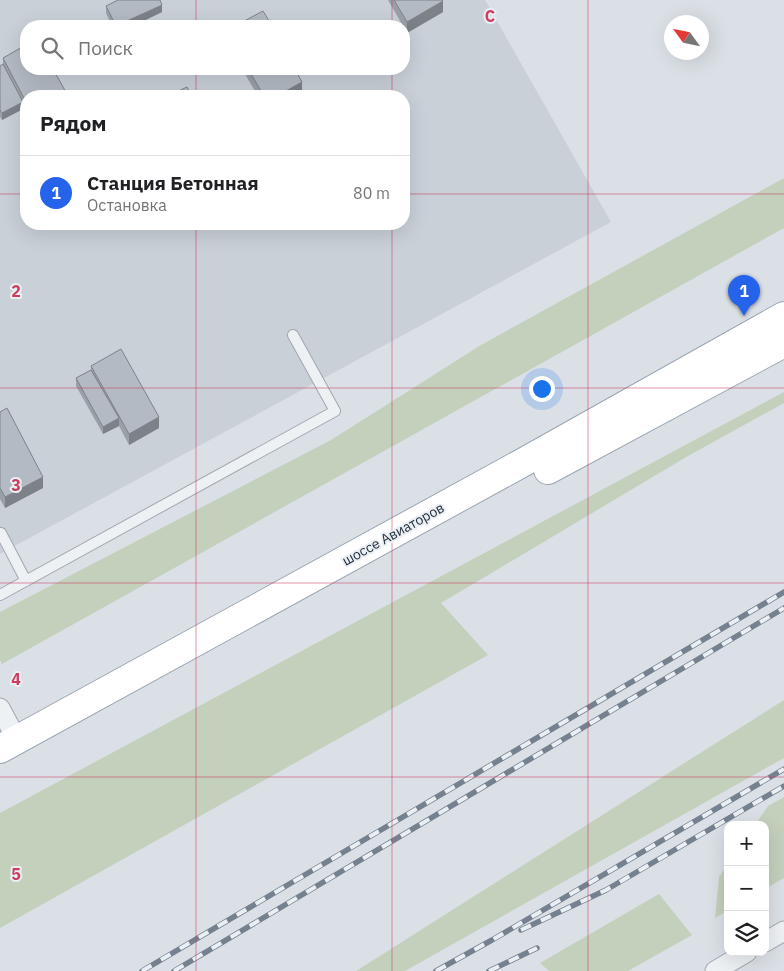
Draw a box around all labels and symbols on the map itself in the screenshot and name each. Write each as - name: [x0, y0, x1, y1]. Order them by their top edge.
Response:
- text: C: [485, 6, 495, 26]
- north arrow: [664, 15, 709, 60]
- pin: 1: [728, 275, 760, 316]
- text: 2: [11, 281, 21, 301]
- your location: [529, 376, 555, 402]
- text: 3: [11, 475, 21, 495]
- street label: шоссе Авиаторов: [339, 498, 447, 570]
- text: 4: [11, 669, 21, 689]
- text: 5: [11, 864, 21, 884]

